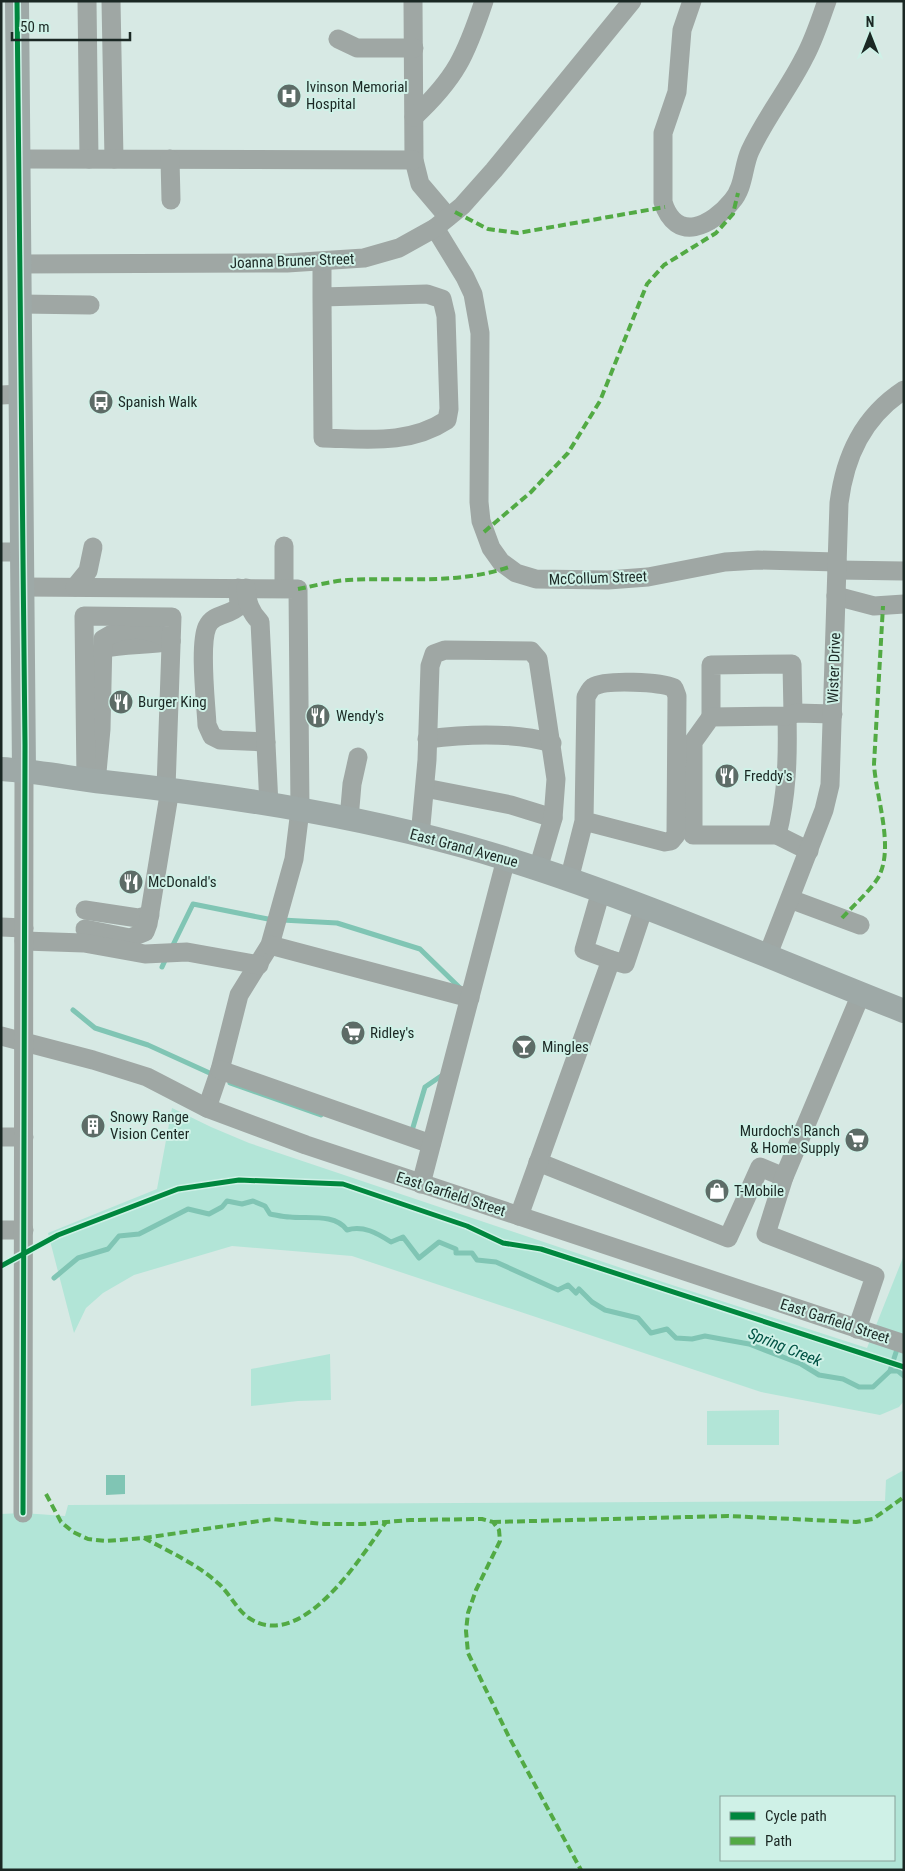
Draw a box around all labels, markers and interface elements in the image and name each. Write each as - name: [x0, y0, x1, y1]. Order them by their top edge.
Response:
- scale bar: [12, 10, 130, 42]
- north arrow: [845, 10, 895, 60]
- text: N: [866, 14, 874, 30]
- text: 50 m: [20, 18, 50, 36]
- place label: Ivinson Memorial Hospital: [306, 78, 408, 113]
- hospital icon: Ivinson Memorial Hospital: [276, 83, 302, 109]
- street label: Joanna Bruner Street: [229, 250, 355, 272]
- bus stop icon: Spanish Walk: [88, 389, 114, 415]
- place label: Spanish Walk: [118, 393, 197, 411]
- street label: McCollum Street: [549, 567, 647, 589]
- street label: Wister Drive: [824, 632, 844, 704]
- restaurant icon: Burger King: [108, 689, 134, 715]
- place label: Burger King: [138, 693, 207, 711]
- restaurant icon: Wendy's: [305, 703, 331, 729]
- place label: Wendy's: [336, 707, 384, 725]
- restaurant icon: Freddy's: [714, 763, 740, 789]
- place label: Freddy's: [744, 767, 793, 785]
- street label: East Grand Avenue: [408, 825, 520, 871]
- restaurant icon: McDonald's: [118, 869, 144, 895]
- place label: McDonald's: [148, 873, 217, 891]
- supermarket icon: Ridley's: [340, 1020, 366, 1046]
- place label: Ridley's: [370, 1024, 415, 1042]
- bar icon: Mingles: [511, 1034, 537, 1060]
- place label: Mingles: [542, 1038, 589, 1056]
- place label: Snowy Range Vision Center: [110, 1108, 190, 1143]
- building icon: Snowy Range Vision Center: [80, 1113, 106, 1139]
- place label: Murdoch's Ranch & Home Supply: [740, 1122, 840, 1157]
- supermarket icon: Murdoch's Ranch & Home Supply: [844, 1127, 870, 1153]
- street label: East Garfield Street: [394, 1168, 508, 1220]
- shop icon: T-Mobile: [704, 1178, 730, 1204]
- place label: T-Mobile: [734, 1182, 784, 1200]
- street label: East Garfield Street: [778, 1295, 892, 1347]
- water label: Spring Creek: [745, 1324, 826, 1371]
- legend: [720, 1796, 895, 1861]
- text: Cycle path: [765, 1807, 827, 1825]
- text: Path: [765, 1832, 792, 1850]

